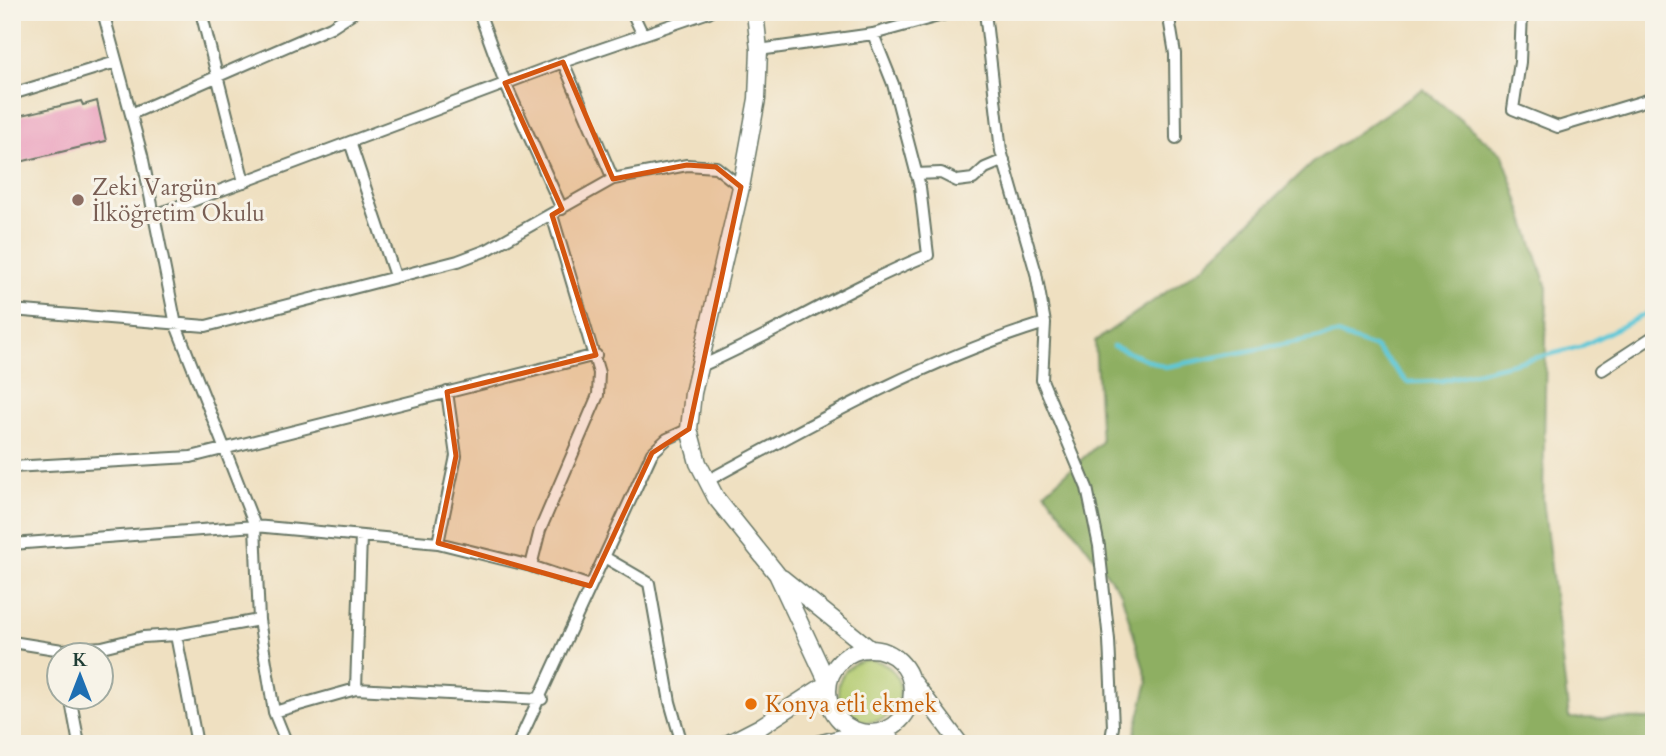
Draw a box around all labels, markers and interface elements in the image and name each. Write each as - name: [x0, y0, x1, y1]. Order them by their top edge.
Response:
- place label: Zeki Vargün İlköğretim Okulu: [92, 172, 265, 229]
- marker: Zeki Vargün İlköğretim Okulu: [70, 192, 86, 208]
- north arrow: [46, 640, 116, 710]
- text: K: [72, 647, 88, 673]
- place label: Konya etli ekmek: [765, 689, 938, 720]
- marker: Konya etli ekmek: [743, 696, 759, 712]

